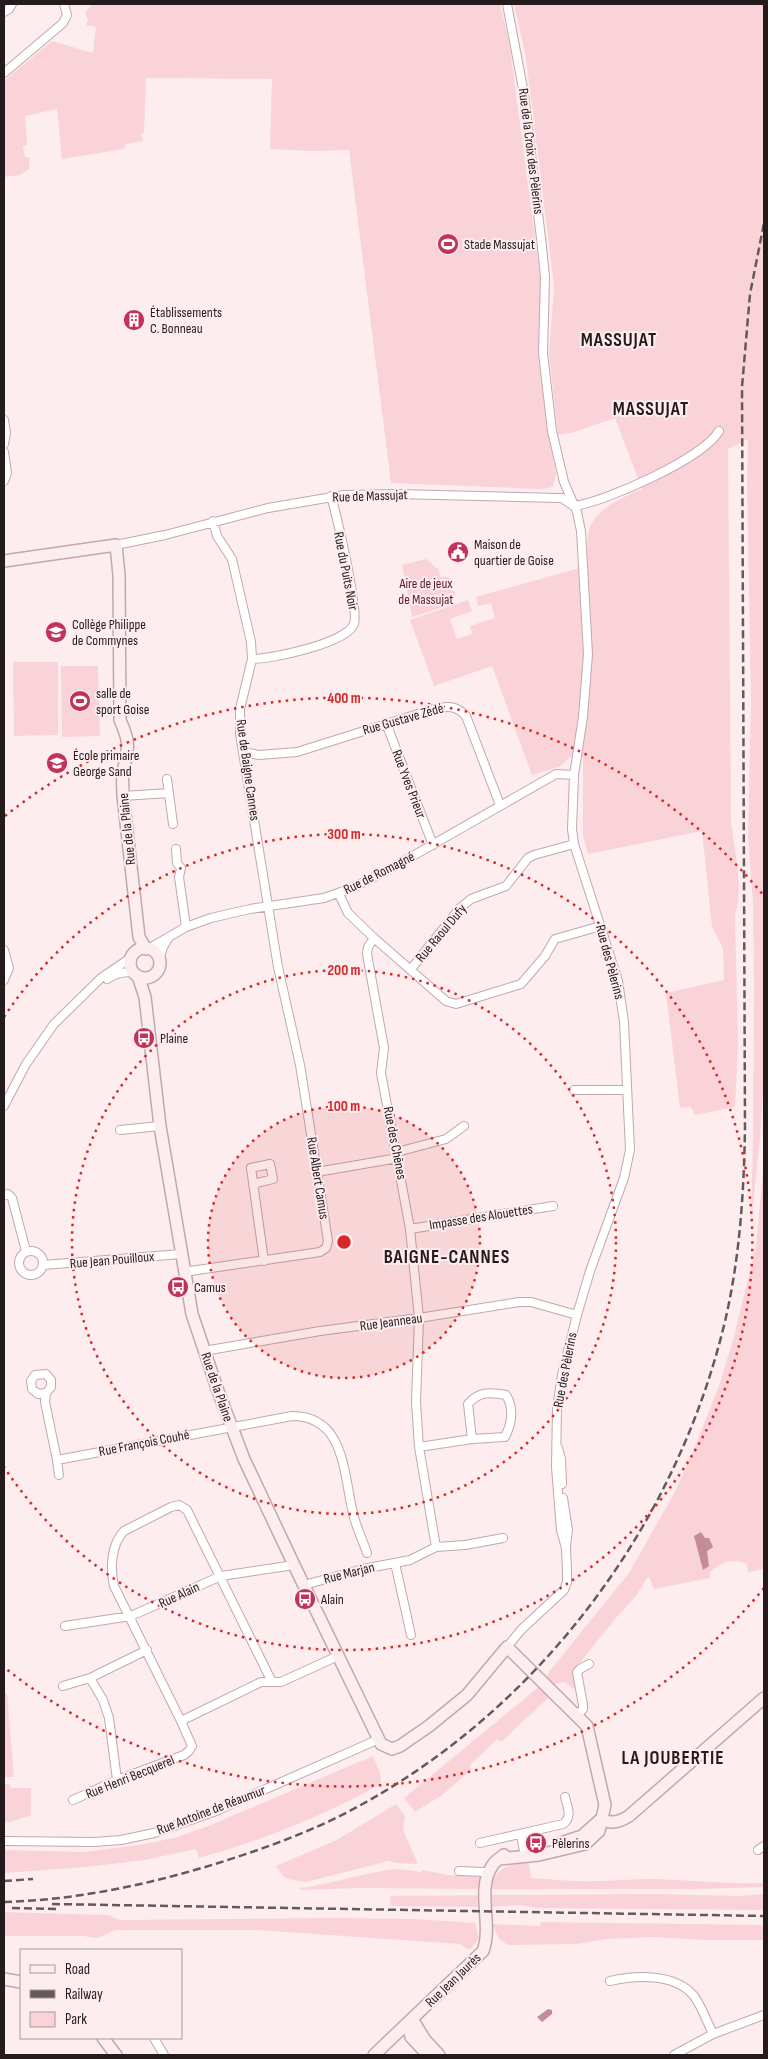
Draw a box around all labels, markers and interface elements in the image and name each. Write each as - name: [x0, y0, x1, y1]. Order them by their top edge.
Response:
- street label: Rue de la Croix des Pèlerins: [515, 87, 547, 215]
- sports icon: Stade Massujat: [436, 232, 460, 256]
- place label: Stade Massujat: [464, 236, 535, 253]
- place label: Établissements C. Bonneau: [150, 304, 222, 337]
- building icon: Établissements C. Bonneau: [122, 308, 146, 332]
- district label: MASSUJAT: [581, 329, 657, 352]
- district label: MASSUJAT: [613, 398, 689, 421]
- street label: Rue de Massujat: [332, 486, 408, 506]
- street label: Rue du Puits Noir: [330, 530, 362, 612]
- place label: Maison de quartier de Goise: [474, 536, 554, 569]
- public building icon: Maison de quartier de Goise: [446, 540, 470, 564]
- park label: Aire de jeux de Massujat: [398, 575, 454, 608]
- place label: Collège Philippe de Commynes: [72, 616, 146, 649]
- school or university icon: Collège Philippe de Commynes: [44, 620, 68, 644]
- place label: salle de sport Goise: [96, 685, 149, 718]
- sports icon: salle de sport Goise: [68, 689, 92, 713]
- text: 400 m: [327, 689, 361, 708]
- street label: Rue Gustave Zédé: [361, 699, 445, 739]
- street label: Rue de Baigne Cannes: [232, 718, 264, 822]
- place label: École primaire George Sand: [73, 747, 139, 780]
- street label: Rue Yves Prieur: [388, 747, 430, 821]
- school or university icon: École primaire George Sand: [45, 751, 69, 775]
- street label: Rue de la Plaine: [115, 792, 139, 866]
- text: 300 m: [327, 825, 361, 844]
- street label: Rue de Romagné: [341, 848, 417, 898]
- street label: Rue Raoul Dufy: [412, 900, 471, 966]
- street label: Rue des Pèlerins: [592, 923, 628, 1001]
- text: 200 m: [327, 961, 361, 980]
- bus stop icon: Plaine: [132, 1026, 156, 1050]
- place label: Plaine: [160, 1030, 188, 1047]
- text: 100 m: [328, 1097, 360, 1116]
- street label: Rue des Chênes: [380, 1105, 410, 1181]
- street label: Rue Albert Camus: [303, 1136, 333, 1220]
- street label: Impasse des Alouettes: [428, 1200, 534, 1234]
- centre of rings: [335, 1233, 353, 1251]
- district label: BAIGNE-CANNES: [384, 1246, 510, 1269]
- street label: Rue Jean Pouilloux: [69, 1248, 156, 1272]
- bus stop icon: Camus: [166, 1275, 190, 1299]
- place label: Camus: [194, 1279, 226, 1296]
- street label: Rue Jeanneau: [359, 1309, 423, 1335]
- street label: Rue des Pèlerins: [549, 1331, 581, 1409]
- street label: Rue de la Plaine: [197, 1350, 237, 1424]
- street label: Rue François Couhé: [97, 1426, 191, 1460]
- street label: Rue Marjan: [322, 1558, 376, 1588]
- street label: Rue Alain: [156, 1578, 202, 1612]
- bus stop icon: Alain: [293, 1587, 317, 1611]
- place label: Alain: [320, 1591, 344, 1608]
- district label: LA JOUBERTIE: [622, 1747, 724, 1770]
- street label: Rue Henri Becquerel: [83, 1751, 177, 1803]
- street label: Rue Antoine de Réaumur: [154, 1782, 268, 1838]
- bus stop icon: Pèlerins: [524, 1831, 548, 1855]
- place label: Pèlerins: [552, 1835, 589, 1852]
- legend: [20, 1949, 182, 2039]
- street label: Rue Jean Jaurès: [422, 1949, 484, 2011]
- text: Road: [65, 1960, 90, 1979]
- text: Railway: [65, 1985, 103, 2004]
- text: Park: [65, 2010, 87, 2029]

